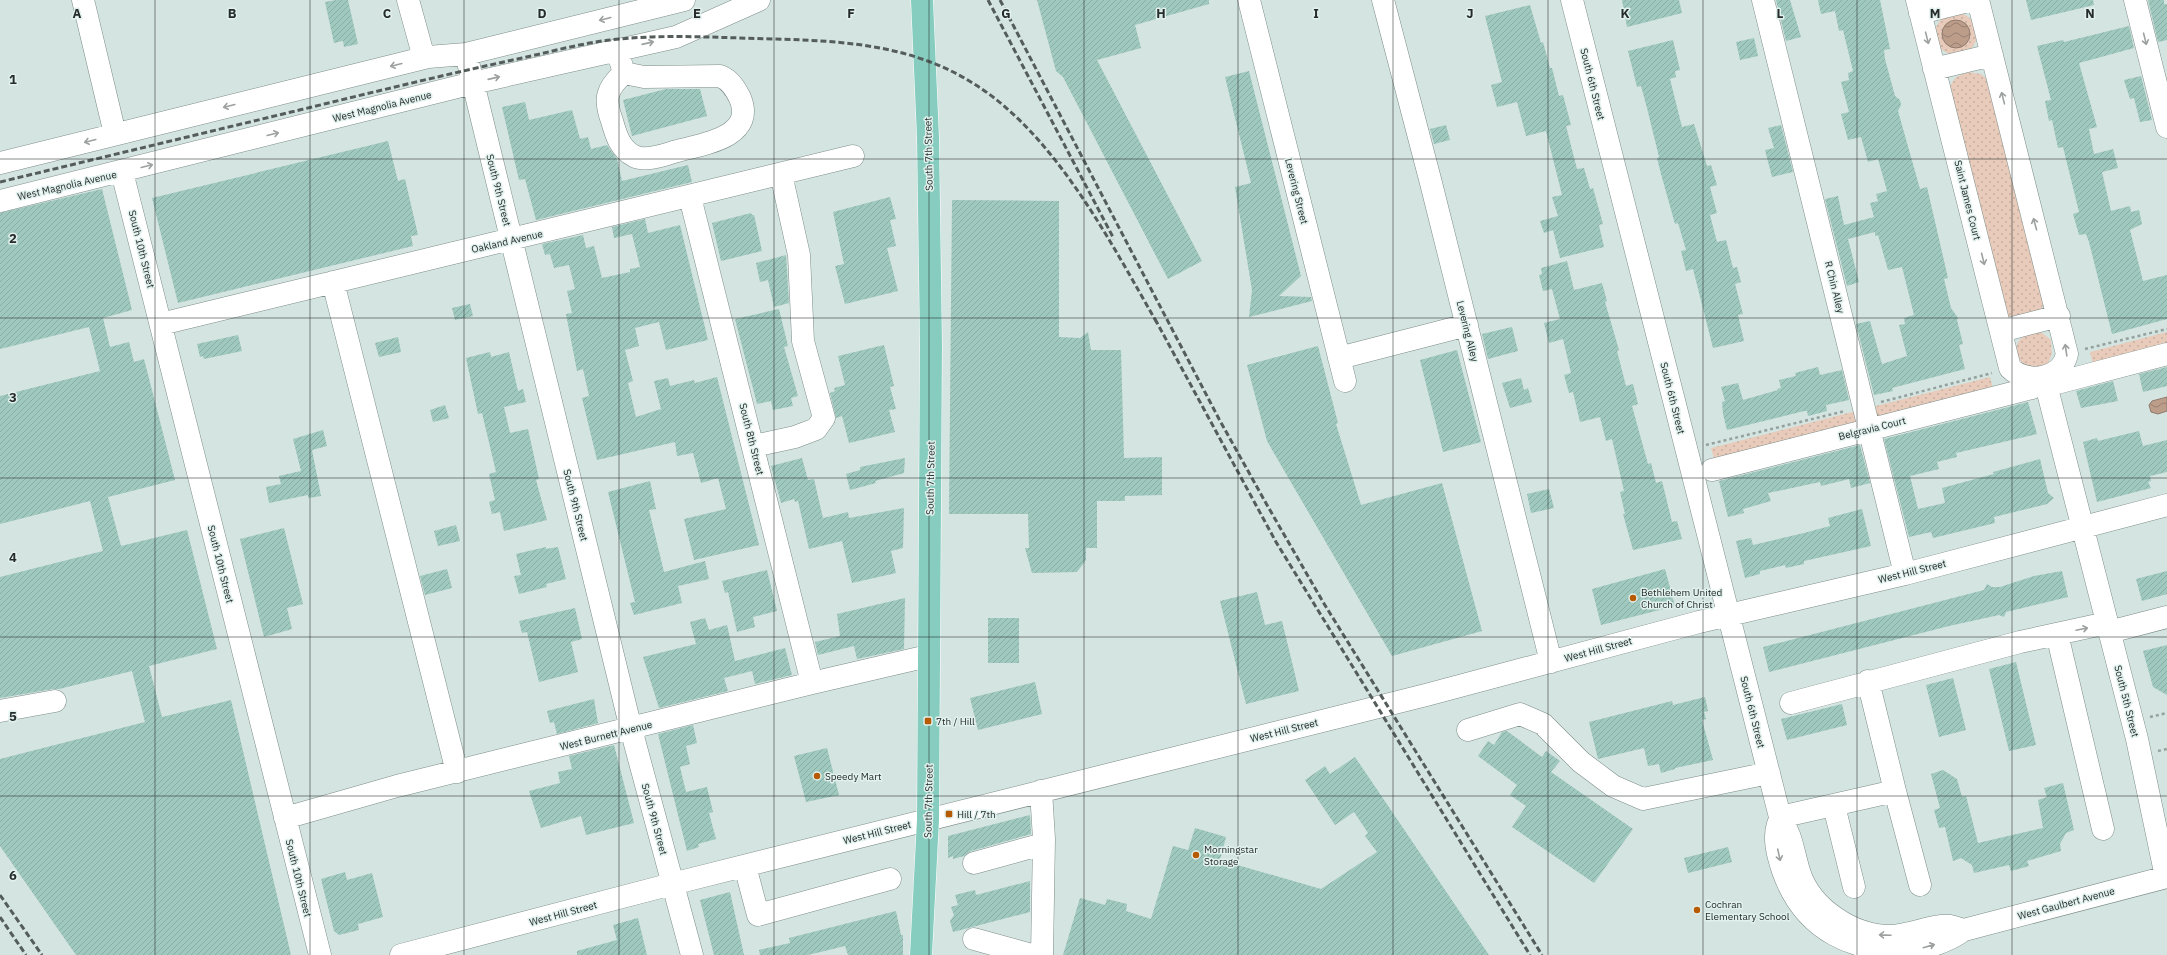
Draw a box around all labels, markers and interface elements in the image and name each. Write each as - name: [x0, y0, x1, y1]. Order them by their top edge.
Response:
- text: A: [73, 5, 82, 22]
- text: B: [228, 5, 237, 22]
- text: C: [383, 5, 392, 22]
- text: D: [537, 5, 547, 22]
- text: E: [693, 5, 701, 22]
- text: F: [847, 5, 855, 22]
- text: G: [1001, 5, 1011, 22]
- text: H: [1156, 5, 1166, 22]
- text: I: [1313, 5, 1319, 22]
- text: J: [1466, 5, 1474, 22]
- text: K: [1620, 5, 1630, 22]
- text: L: [1777, 5, 1784, 22]
- text: M: [1930, 5, 1940, 22]
- text: N: [2085, 5, 2095, 22]
- one-way arrow: [599, 16, 612, 24]
- one-way arrow: [1923, 31, 1931, 44]
- one-way arrow: [2142, 32, 2149, 45]
- one-way arrow: [641, 39, 654, 46]
- street label: South 6th Street: [1577, 47, 1608, 122]
- one-way arrow: [390, 62, 403, 69]
- text: 1: [9, 71, 17, 88]
- one-way arrow: [487, 74, 500, 82]
- street label: West Magnolia Avenue: [331, 88, 433, 125]
- one-way arrow: [1998, 92, 2006, 105]
- one-way arrow: [223, 103, 236, 111]
- street label: South 7th Street: [921, 117, 936, 191]
- one-way arrow: [266, 130, 279, 137]
- one-way arrow: [83, 137, 96, 145]
- street label: South 9th Street: [483, 153, 514, 228]
- street label: Levering Street: [1282, 157, 1311, 226]
- street label: Saint James Court: [1951, 159, 1984, 242]
- one-way arrow: [140, 162, 153, 169]
- street label: West Magnolia Avenue: [16, 168, 118, 203]
- street label: South 10th Street: [126, 209, 158, 290]
- one-way arrow: [2031, 217, 2038, 230]
- street label: Oakland Avenue: [470, 227, 545, 256]
- text: 2: [9, 230, 17, 247]
- one-way arrow: [1979, 252, 1987, 265]
- street label: R Chin Alley: [1822, 260, 1847, 315]
- street label: Levering Alley: [1454, 299, 1481, 363]
- one-way arrow: [2062, 344, 2070, 357]
- street label: South 6th Street: [1657, 361, 1688, 436]
- text: 3: [9, 389, 17, 406]
- street label: South 8th Street: [736, 402, 767, 477]
- street label: Belgravia Court: [1837, 414, 1908, 443]
- street label: South 7th Street: [923, 441, 938, 515]
- street label: South 9th Street: [560, 468, 591, 543]
- street label: South 10th Street: [205, 524, 237, 605]
- text: 4: [9, 549, 17, 566]
- street label: West Hill Street: [1877, 557, 1948, 586]
- place label: Bethlehem United Church of Christ: [1641, 586, 1722, 611]
- marker: Bethlehem United Church of Christ: [1628, 593, 1638, 603]
- one-way arrow: [2075, 624, 2088, 632]
- street label: West Hill Street: [1563, 634, 1634, 665]
- street label: South 5th Street: [2111, 664, 2142, 739]
- street label: South 6th Street: [1737, 675, 1768, 750]
- text: 5: [9, 708, 17, 725]
- place label: 7th / Hill: [936, 715, 975, 728]
- marker: 7th / Hill: [923, 716, 933, 726]
- street label: West Hill Street: [1249, 716, 1320, 745]
- street label: West Burnett Avenue: [559, 718, 654, 753]
- street label: South 7th Street: [921, 764, 936, 838]
- place label: Speedy Mart: [825, 770, 882, 783]
- marker: Speedy Mart: [812, 771, 822, 781]
- street label: South 9th Street: [639, 782, 670, 857]
- place label: Hill / 7th: [957, 808, 996, 821]
- marker: Hill / 7th: [944, 809, 954, 819]
- street label: West Hill Street: [842, 818, 913, 847]
- street label: South 10th Street: [283, 838, 315, 919]
- place label: Morningstar Storage: [1204, 843, 1258, 868]
- one-way arrow: [1776, 848, 1784, 861]
- marker: Morningstar Storage: [1191, 850, 1201, 860]
- text: 6: [9, 867, 17, 884]
- street label: West Gaulbert Avenue: [2016, 884, 2117, 923]
- street label: West Hill Street: [528, 898, 599, 929]
- place label: Cochran Elementary School: [1705, 898, 1790, 923]
- marker: Cochran Elementary School: [1692, 905, 1702, 915]
- one-way arrow: [1879, 932, 1892, 939]
- one-way arrow: [1922, 942, 1935, 949]

